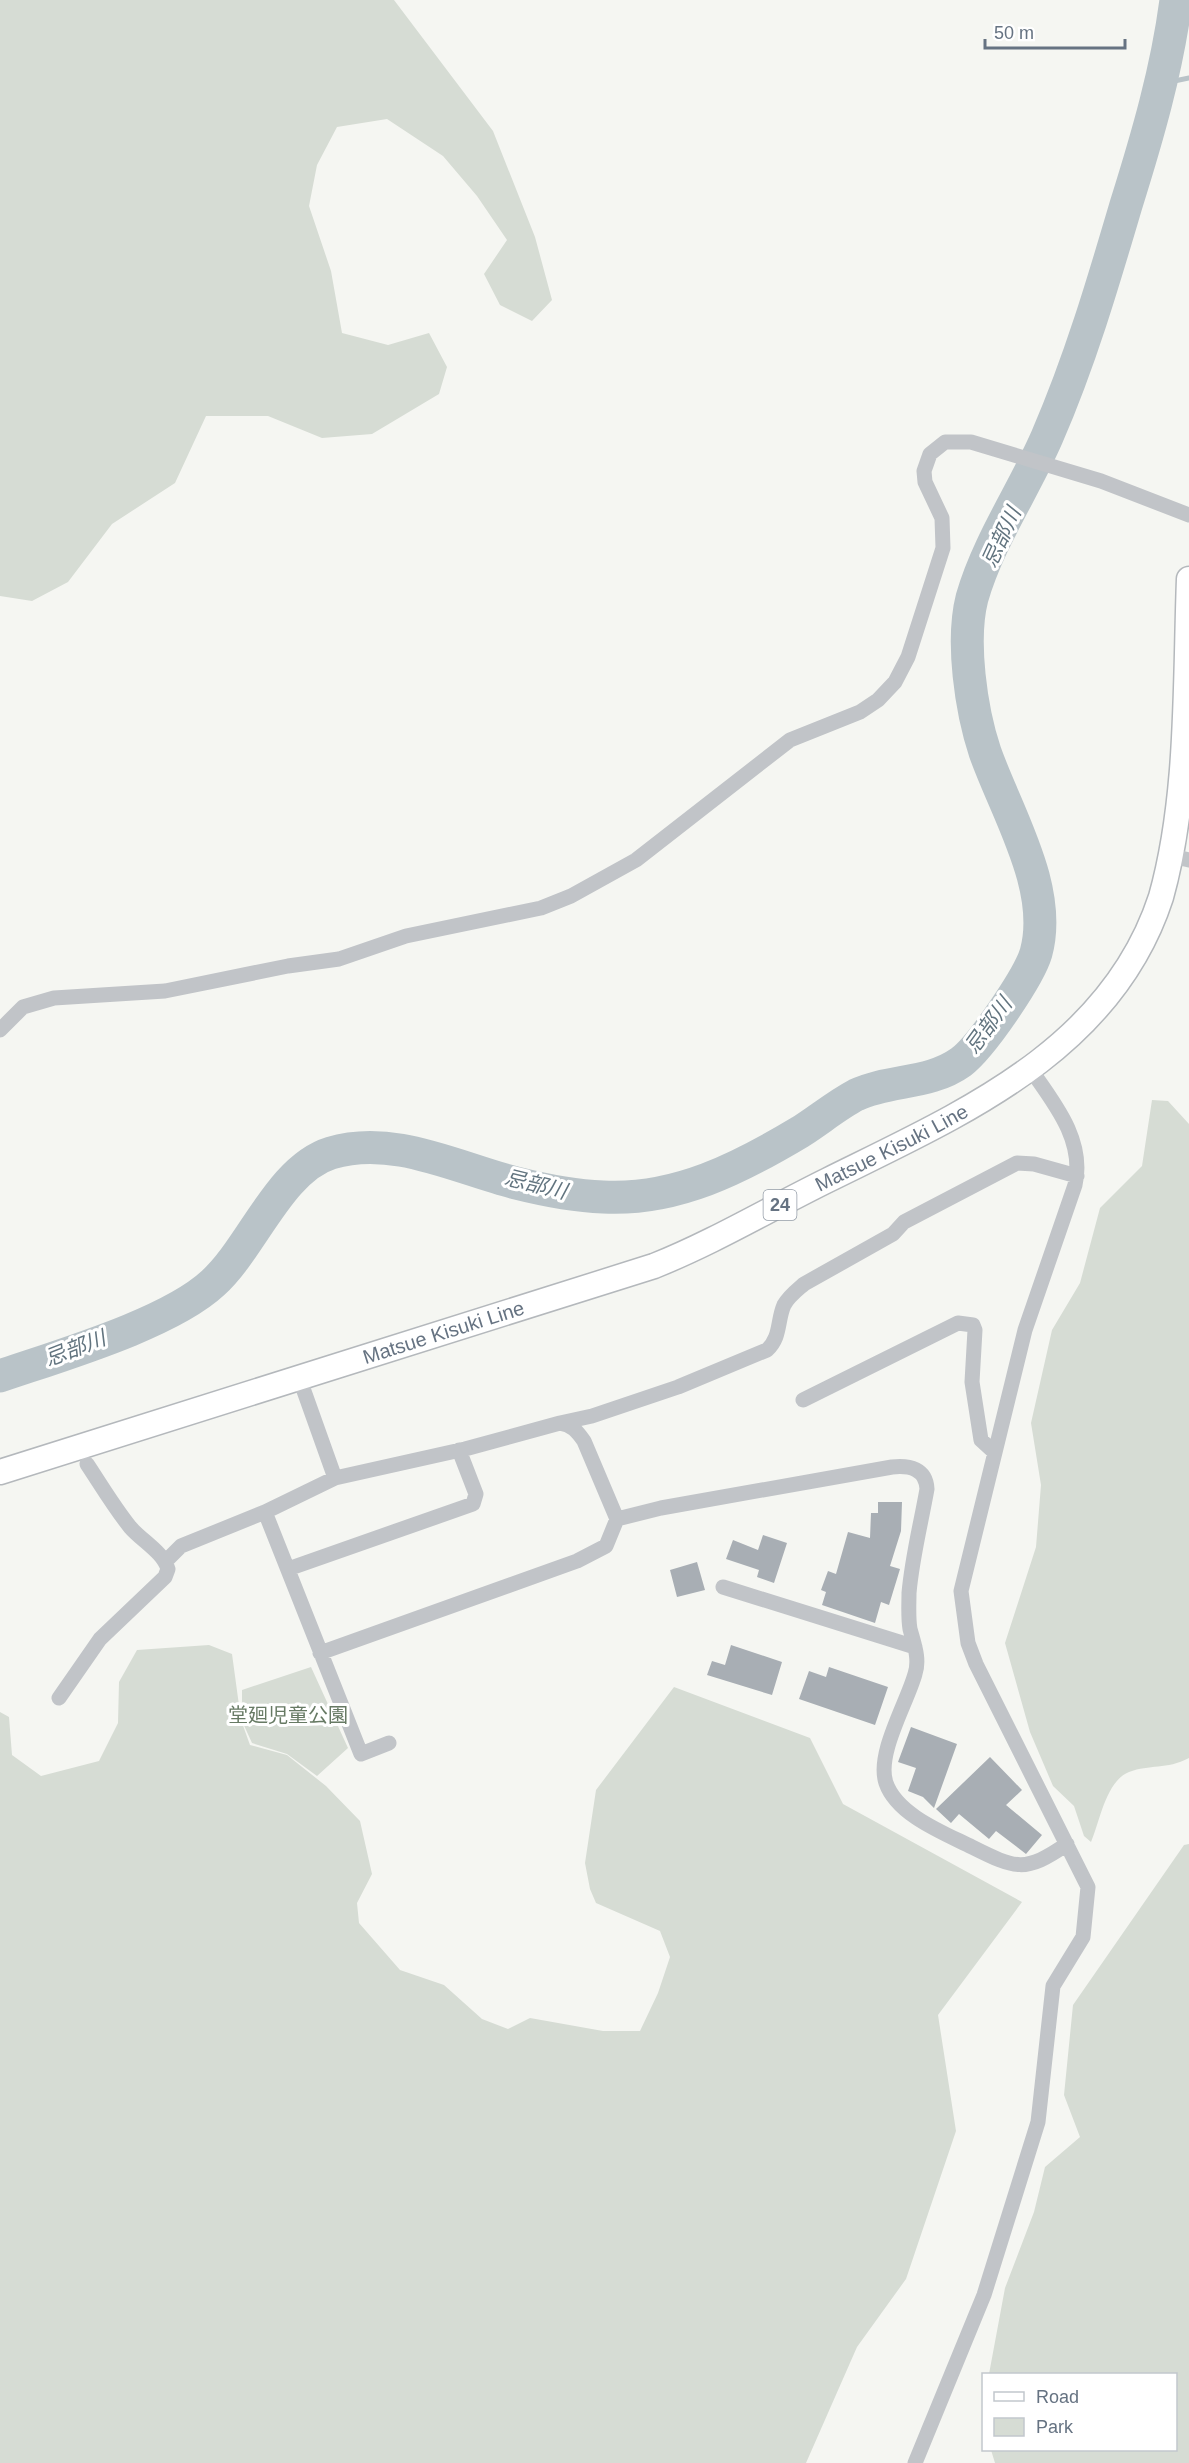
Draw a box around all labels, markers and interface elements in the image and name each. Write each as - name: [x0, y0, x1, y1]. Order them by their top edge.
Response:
- scale bar: [985, 12, 1124, 50]
- text: 50 m: [994, 23, 1034, 43]
- water label: 忌部川: [977, 502, 1026, 570]
- water label: 忌部川: [960, 991, 1017, 1057]
- street label: Matsue Kisuki Line: [812, 1100, 972, 1196]
- water label: 忌部川: [503, 1165, 571, 1203]
- road number: 24: [764, 1190, 796, 1220]
- street label: Matsue Kisuki Line: [360, 1297, 527, 1368]
- water label: 忌部川: [41, 1325, 110, 1370]
- park label: 堂廻児童公園: [228, 1704, 348, 1726]
- legend: [982, 2373, 1177, 2451]
- text: Road: [1036, 2387, 1079, 2407]
- text: Park: [1036, 2417, 1074, 2437]

